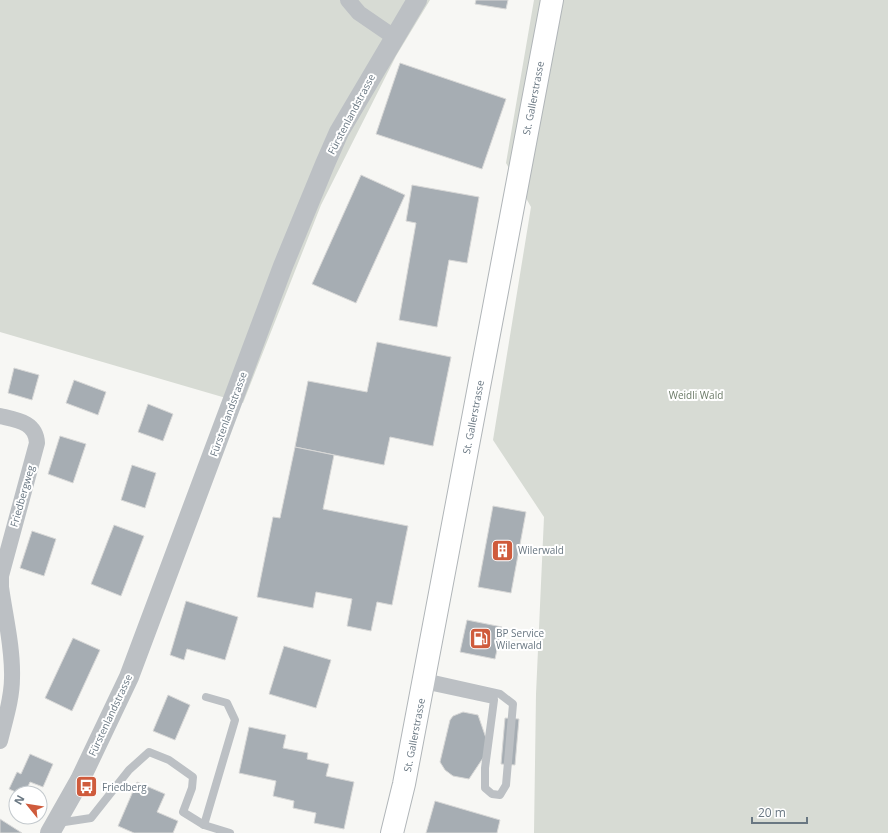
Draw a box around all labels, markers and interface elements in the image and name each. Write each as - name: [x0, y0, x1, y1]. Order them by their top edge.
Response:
- street label: St. Gallerstrasse: [519, 59, 547, 136]
- street label: Fürstenlandstrasse: [324, 71, 378, 157]
- street label: Fürstenlandstrasse: [206, 369, 250, 458]
- street label: St. Gallerstrasse: [459, 378, 487, 455]
- park label: Weidli Wald: [669, 388, 723, 402]
- street label: Friedbergweg: [7, 463, 38, 528]
- building icon: Wilerwald: [489, 537, 515, 563]
- place label: Wilerwald: [518, 543, 564, 557]
- fuel station icon: BP Service Wilerwald: [468, 626, 494, 652]
- place label: BP Service Wilerwald: [496, 626, 545, 652]
- street label: Fürstenlandstrasse: [85, 671, 135, 758]
- street label: St. Gallerstrasse: [400, 696, 428, 773]
- bus stop icon: Friedberg: [74, 774, 100, 800]
- place label: Friedberg: [102, 780, 147, 794]
- north arrow: [8, 785, 48, 825]
- text: N: [10, 792, 28, 807]
- scale bar: [752, 799, 807, 825]
- text: 20 m: [758, 804, 786, 821]

